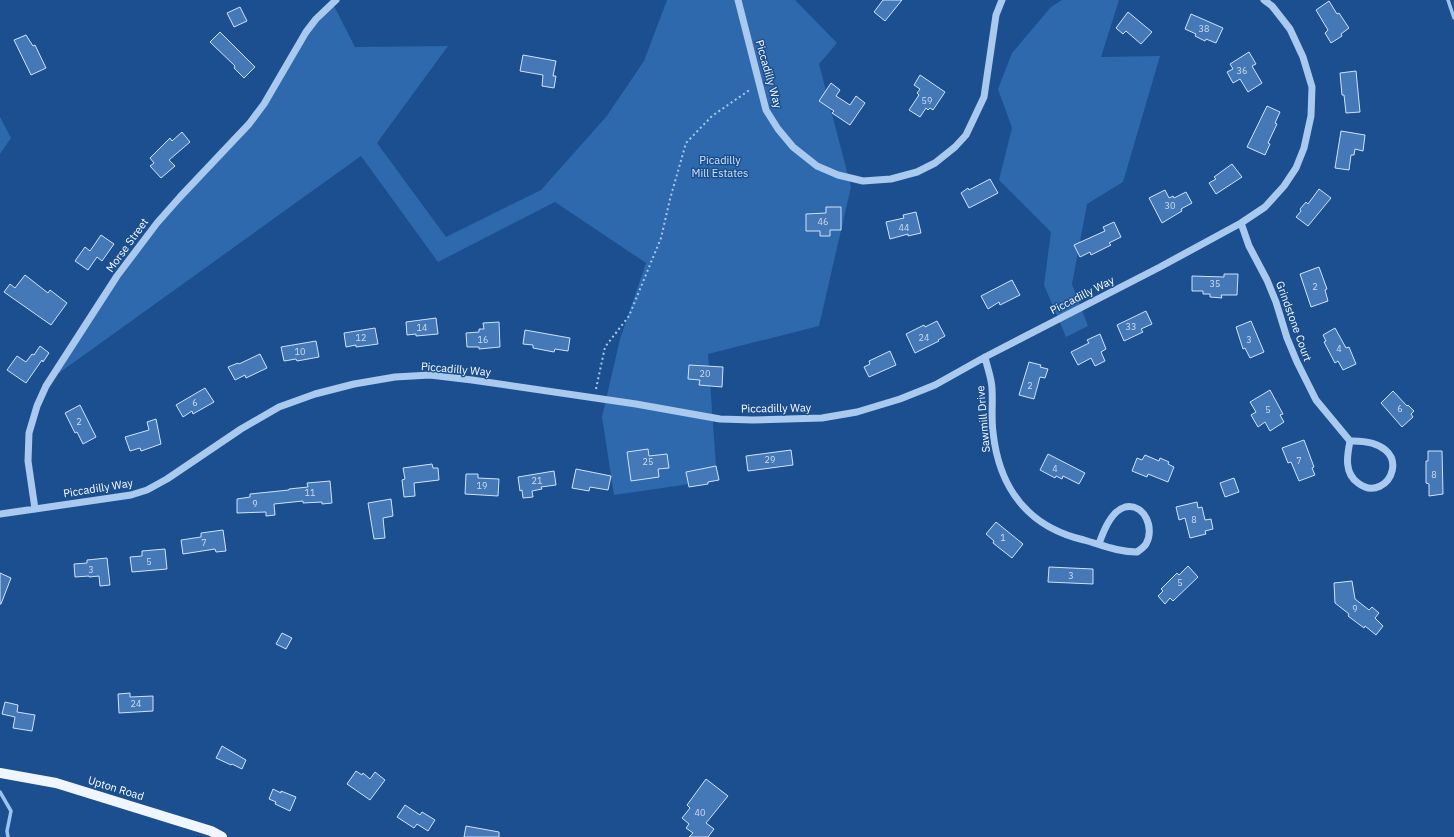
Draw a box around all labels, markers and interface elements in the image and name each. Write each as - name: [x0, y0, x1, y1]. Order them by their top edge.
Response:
- house number: 38: [1199, 23, 1209, 34]
- street label: Piccadilly Way: [753, 38, 786, 110]
- house number: 36: [1237, 65, 1247, 76]
- house number: 59: [922, 95, 932, 106]
- park label: Picadilly Mill Estates: [692, 153, 748, 180]
- house number: 30: [1165, 200, 1175, 211]
- street label: Morse Street: [103, 215, 151, 275]
- house number: 46: [818, 216, 828, 227]
- house number: 44: [899, 222, 909, 233]
- street label: Piccadilly Way: [1047, 273, 1117, 317]
- house number: 35: [1210, 278, 1220, 289]
- street label: Grindstone Court: [1273, 279, 1315, 363]
- house number: 2: [1312, 281, 1318, 292]
- house number: 33: [1126, 321, 1136, 332]
- house number: 14: [417, 322, 427, 333]
- house number: 12: [356, 332, 366, 343]
- house number: 24: [919, 332, 929, 343]
- house number: 16: [478, 334, 488, 345]
- house number: 3: [1246, 334, 1252, 345]
- house number: 4: [1336, 343, 1342, 354]
- house number: 10: [295, 346, 305, 357]
- street label: Piccadilly Way: [420, 359, 492, 379]
- house number: 20: [700, 368, 710, 379]
- house number: 2: [1027, 380, 1033, 391]
- street label: Sawmill Drive: [973, 385, 993, 453]
- house number: 6: [192, 397, 198, 408]
- street label: Piccadilly Way: [741, 400, 812, 416]
- house number: 6: [1397, 403, 1403, 414]
- house number: 5: [1265, 404, 1271, 415]
- house number: 2: [76, 416, 82, 427]
- house number: 29: [765, 454, 775, 465]
- house number: 7: [1296, 455, 1302, 466]
- house number: 25: [643, 456, 653, 467]
- house number: 4: [1052, 463, 1058, 474]
- house number: 8: [1431, 469, 1437, 480]
- house number: 21: [532, 475, 542, 486]
- street label: Piccadilly Way: [62, 476, 134, 500]
- house number: 19: [477, 480, 487, 491]
- house number: 11: [305, 487, 315, 498]
- house number: 9: [252, 498, 258, 509]
- house number: 8: [1191, 514, 1197, 525]
- house number: 1: [1000, 532, 1006, 543]
- house number: 7: [201, 537, 207, 548]
- house number: 5: [146, 556, 152, 567]
- house number: 3: [88, 564, 94, 575]
- house number: 3: [1068, 570, 1074, 581]
- house number: 5: [1177, 577, 1183, 588]
- house number: 9: [1352, 603, 1358, 614]
- house number: 24: [131, 698, 141, 709]
- street label: Upton Road: [86, 773, 146, 803]
- house number: 40: [695, 807, 705, 818]

